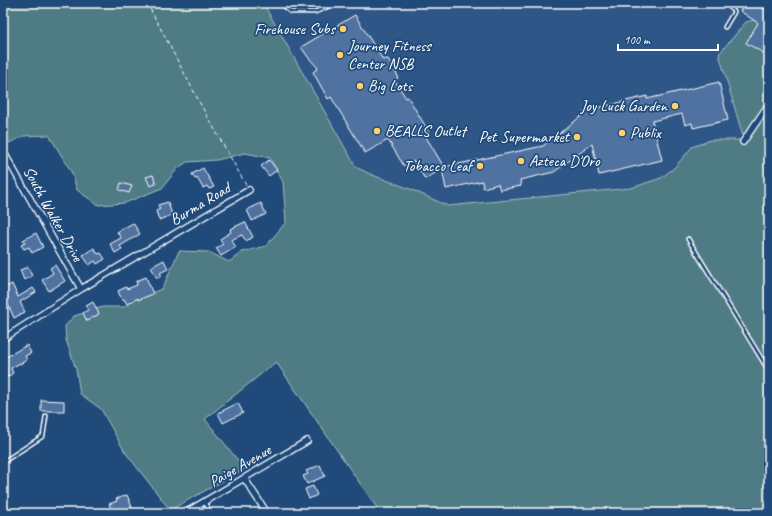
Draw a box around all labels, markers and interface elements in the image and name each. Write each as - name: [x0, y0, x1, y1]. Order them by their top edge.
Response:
- place label: Firehouse Subs: [254, 19, 337, 39]
- marker: Firehouse Subs: [338, 24, 348, 34]
- scale bar: [618, 26, 718, 52]
- text: 100 m: [624, 32, 651, 48]
- place label: Journey Fitness Center NSB: [347, 36, 432, 74]
- marker: Journey Fitness Center NSB: [335, 50, 345, 60]
- place label: Big Lots: [368, 76, 414, 96]
- marker: Big Lots: [355, 81, 365, 91]
- place label: Joy Luck Garden: [579, 96, 668, 116]
- marker: Joy Luck Garden: [670, 101, 680, 111]
- place label: BEALLS Outlet: [385, 121, 469, 141]
- place label: Publix: [630, 123, 662, 143]
- marker: BEALLS Outlet: [372, 126, 382, 136]
- place label: Pet Supermarket: [479, 127, 571, 147]
- marker: Publix: [617, 128, 627, 138]
- marker: Pet Supermarket: [572, 132, 582, 142]
- place label: Azteca D'Oro: [529, 151, 601, 171]
- place label: Tobacco Leaf: [403, 156, 475, 176]
- marker: Azteca D'Oro: [516, 156, 526, 166]
- marker: Tobacco Leaf: [475, 161, 485, 171]
- street label: South Walker Drive: [19, 163, 88, 267]
- street label: Burma Road: [166, 177, 236, 230]
- street label: Paige Avenue: [205, 439, 276, 492]

